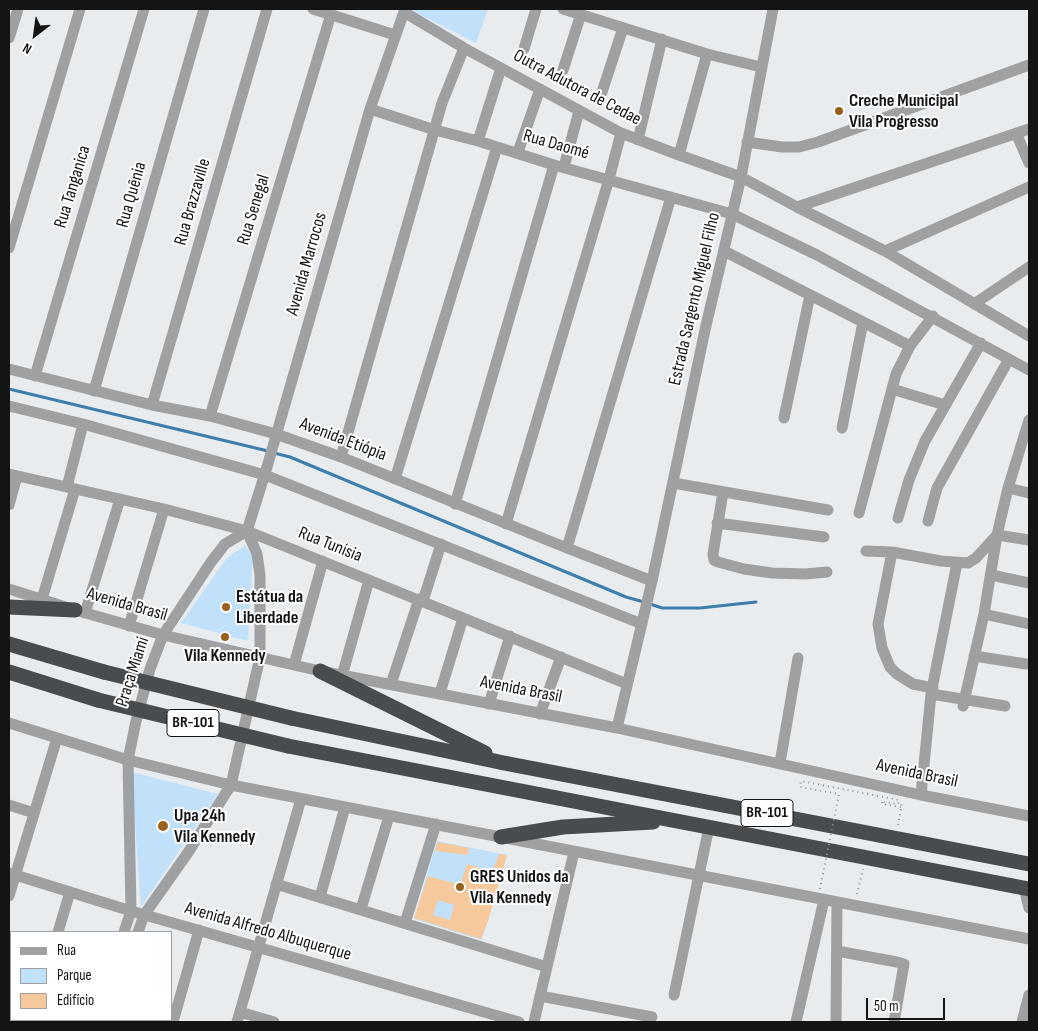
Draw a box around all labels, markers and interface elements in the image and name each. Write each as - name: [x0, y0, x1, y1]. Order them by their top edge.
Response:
- north arrow: [10, 10, 60, 60]
- text: N: [20, 39, 35, 58]
- street label: Outra Adutora de Cedae: [509, 45, 645, 131]
- place label: Creche Municipal Vila Progresso: [849, 90, 958, 132]
- marker: Creche Municipal Vila Progresso: [833, 105, 845, 117]
- street label: Rua Daomé: [521, 125, 591, 165]
- street label: Rua Tanganica: [50, 143, 96, 231]
- street label: Rua Brazzaville: [170, 156, 216, 248]
- street label: Rua Quênia: [112, 160, 152, 230]
- street label: Rua Senegal: [233, 172, 275, 248]
- street label: Avenida Marrocos: [282, 210, 332, 318]
- street label: Estrada Sargento Miguel Filho: [665, 210, 725, 388]
- street label: Avenida Etiópia: [296, 414, 390, 466]
- street label: Rua Tunísia: [295, 522, 365, 568]
- street label: Avenida Brasil: [84, 583, 170, 627]
- place label: Estátua da Liberdade: [236, 586, 303, 628]
- marker: Estátua da Liberdade: [220, 601, 232, 613]
- marker: Vila Kennedy: [219, 631, 231, 643]
- street label: Praça Miami: [112, 634, 154, 710]
- place label: Vila Kennedy: [184, 645, 266, 667]
- street label: Avenida Brasil: [478, 671, 564, 709]
- road number: BR-101: [167, 710, 219, 736]
- street label: Avenida Brasil: [874, 755, 960, 793]
- road number: BR-101: [741, 800, 793, 826]
- place label: Upa 24h Vila Kennedy: [174, 805, 256, 848]
- marker: Upa 24h Vila Kennedy: [156, 819, 170, 833]
- place label: GRES Unidos da Vila Kennedy: [470, 866, 569, 909]
- marker: GRES Unidos da Vila Kennedy: [454, 881, 466, 893]
- street label: Avenida Alfredo Albuquerque: [182, 898, 354, 966]
- legend: [10, 931, 172, 1021]
- text: Rua: [57, 941, 76, 960]
- text: Parque: [57, 966, 92, 985]
- scale bar: [868, 988, 947, 1020]
- text: Edifício: [57, 991, 94, 1010]
- text: 50 m: [874, 997, 899, 1016]

